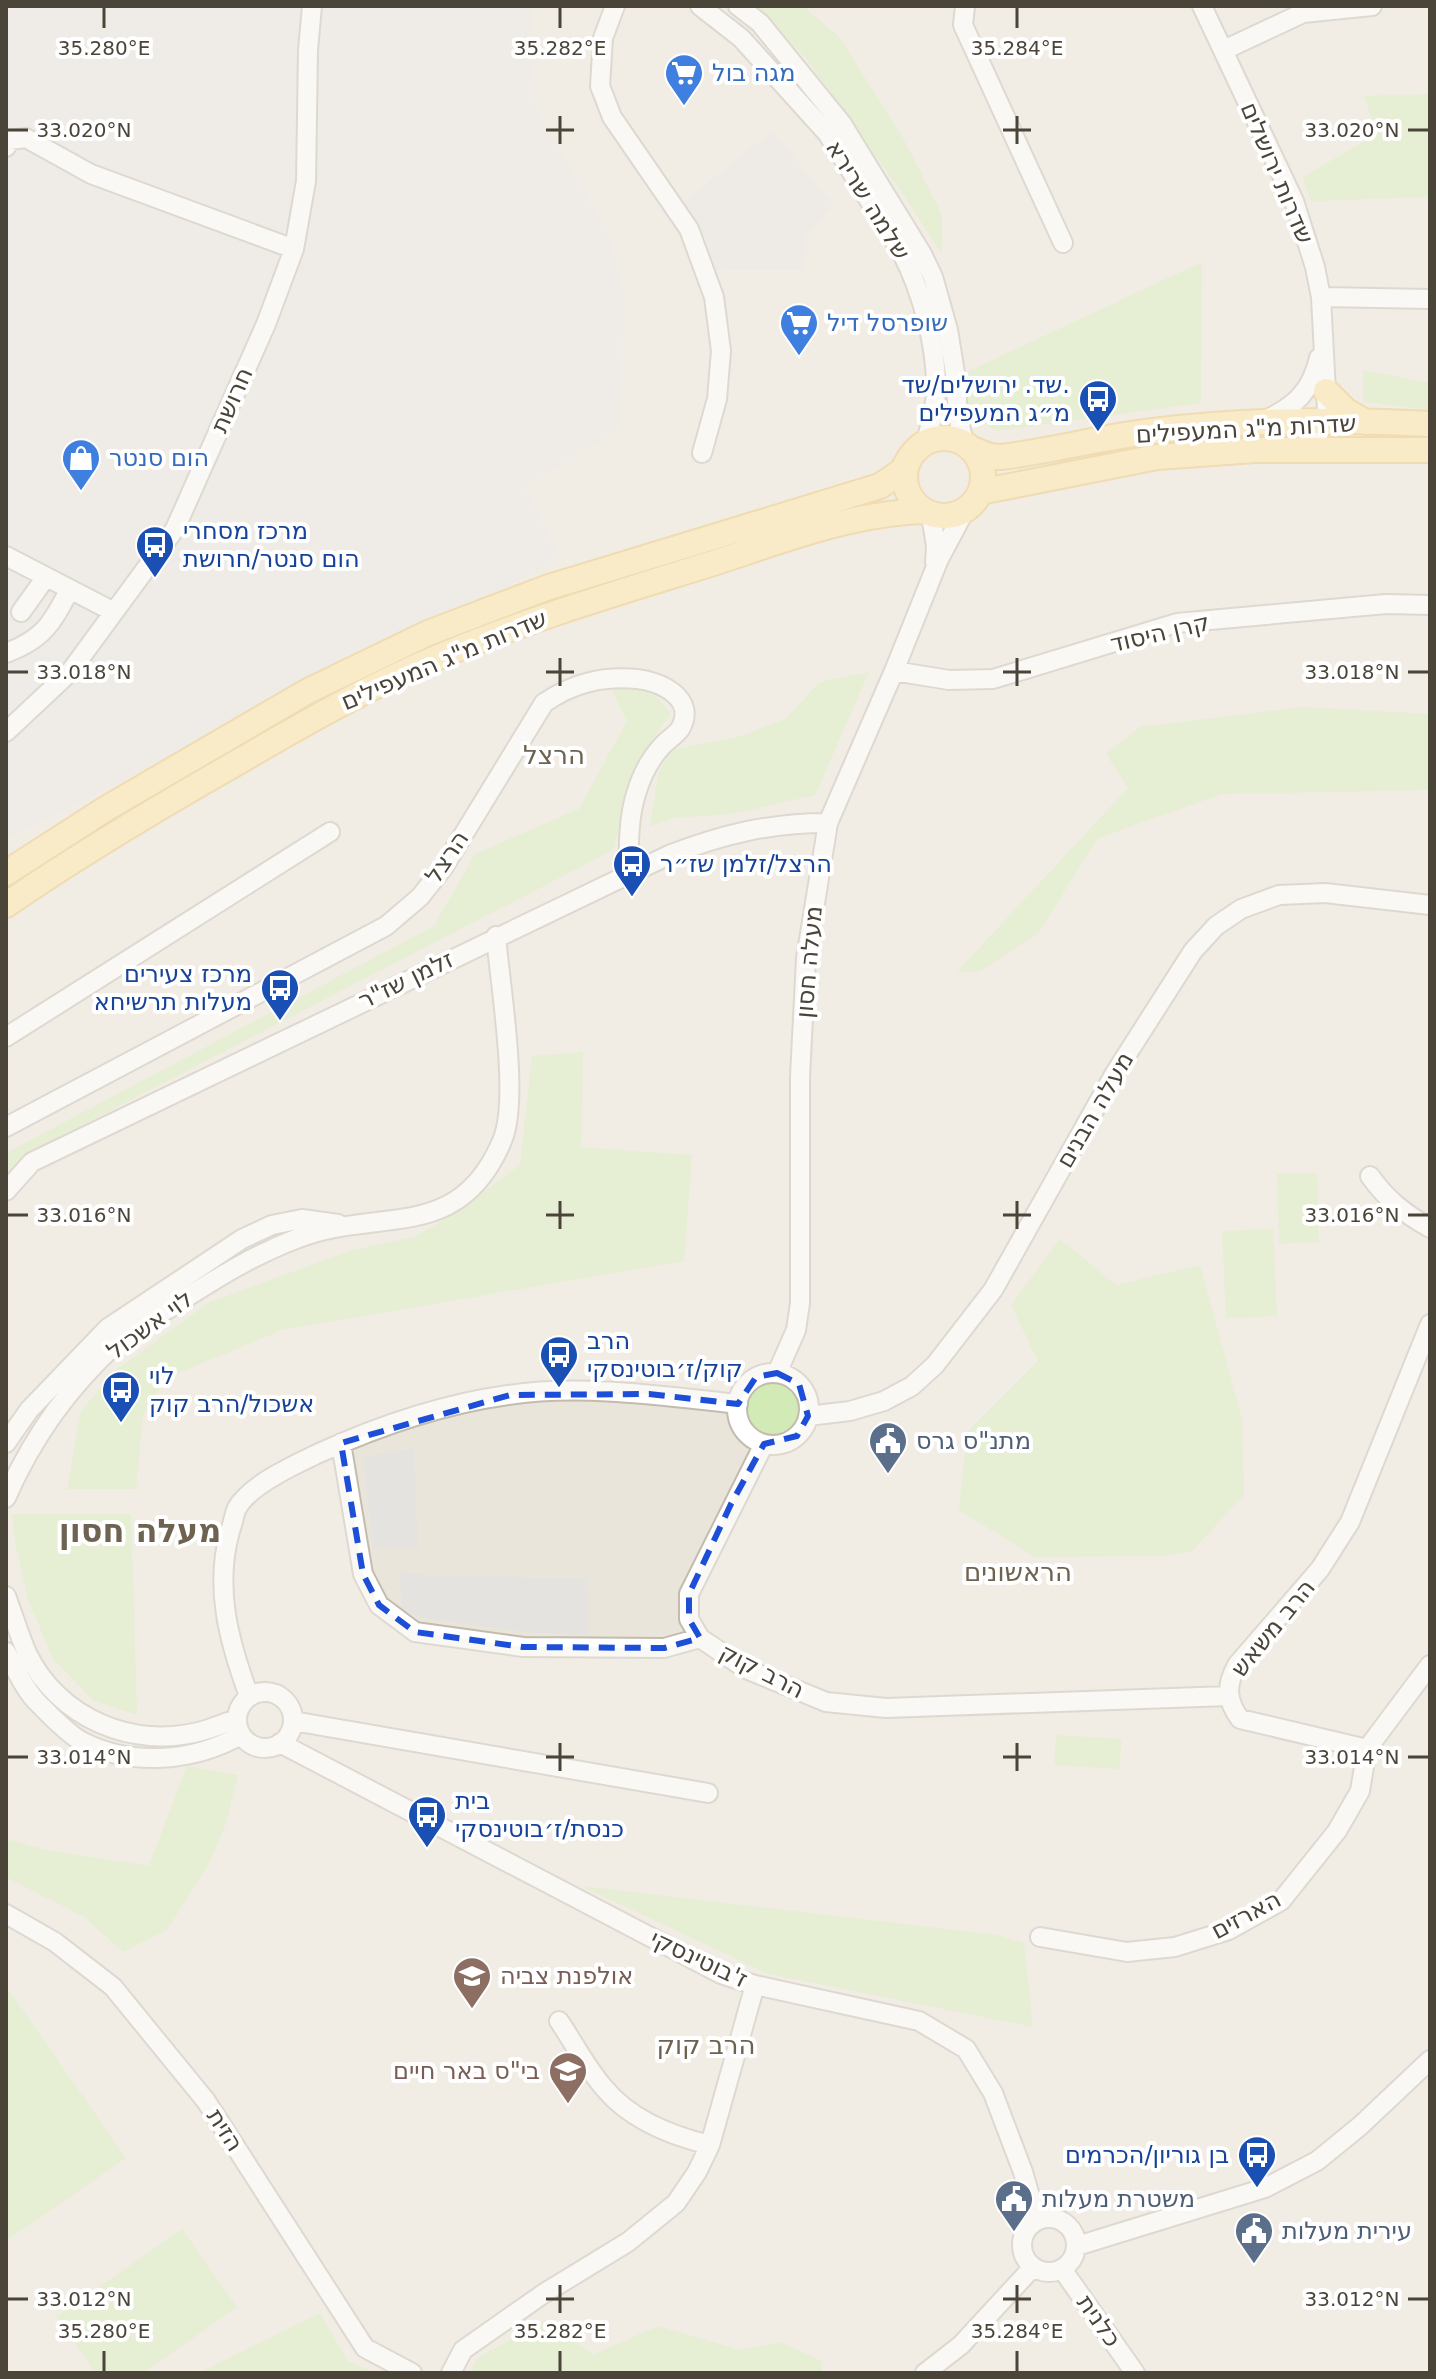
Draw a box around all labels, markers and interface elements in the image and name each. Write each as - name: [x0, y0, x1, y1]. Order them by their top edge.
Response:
- text: 35.280°E: [58, 36, 150, 60]
- text: 35.282°E: [514, 36, 606, 60]
- text: 35.284°E: [971, 36, 1063, 60]
- supermarket icon: מגה בול: [663, 52, 705, 107]
- place label: מגה בול: [712, 59, 796, 87]
- street label: שדרות ירושלים: [1235, 98, 1319, 248]
- text: 33.020°N: [37, 118, 131, 142]
- text: 33.020°N: [1305, 118, 1399, 142]
- street label: שלמה שרירא: [820, 135, 916, 265]
- supermarket icon: שופרסל דיל: [778, 302, 820, 357]
- place label: שופרסל דיל: [827, 309, 948, 337]
- street label: חרושת: [205, 363, 259, 437]
- place label: שד. ירושלים/שד. מ״ג המעפילים: [901, 371, 1070, 427]
- bus stop icon: שד. ירושלים/שד. מ״ג המעפילים: [1077, 378, 1119, 433]
- street label: שדרות מ"ג המעפילים: [1135, 409, 1357, 449]
- shop icon: הום סנטר: [60, 437, 102, 492]
- place label: הום סנטר: [109, 444, 209, 472]
- place label: מרכז מסחרי הום סנטר/חרושת: [183, 517, 360, 573]
- bus stop icon: מרכז מסחרי הום סנטר/חרושת: [134, 524, 176, 579]
- street label: שדרות מ"ג המעפילים: [337, 604, 551, 716]
- street label: קרן היסוד: [1108, 608, 1212, 658]
- text: 33.018°N: [37, 660, 131, 684]
- text: 33.018°N: [1305, 660, 1399, 684]
- district label: הרצל: [523, 740, 585, 770]
- street label: הרצל: [419, 825, 475, 889]
- bus stop icon: הרצל/זלמן שז״ר: [611, 843, 653, 898]
- place label: הרצל/זלמן שז״ר: [660, 850, 832, 878]
- street label: מעלה חסון: [790, 905, 828, 1019]
- street label: זלמן שז"ר: [354, 945, 458, 1015]
- place label: מרכז צעירים מעלות תרשיחא: [94, 960, 252, 1016]
- bus stop icon: מרכז צעירים מעלות תרשיחא: [259, 967, 301, 1022]
- street label: מעלה הבנים: [1051, 1047, 1139, 1173]
- text: 33.016°N: [37, 1203, 131, 1227]
- text: 33.016°N: [1305, 1203, 1399, 1227]
- street label: לוי אשכול: [102, 1285, 198, 1365]
- place label: הרב קוק/ז׳בוטינסקי: [587, 1327, 743, 1383]
- bus stop icon: הרב קוק/ז׳בוטינסקי: [538, 1334, 580, 1389]
- place label: לוי אשכול/הרב קוק: [149, 1362, 314, 1418]
- bus stop icon: לוי אשכול/הרב קוק: [100, 1369, 142, 1424]
- public building icon: מתנ"ס גרס: [867, 1420, 909, 1475]
- place label: מתנ"ס גרס: [916, 1427, 1031, 1455]
- district label: מעלה חסון: [59, 1512, 221, 1550]
- district label: הראשונים: [964, 1557, 1072, 1587]
- street label: הרב משאש: [1225, 1574, 1321, 1682]
- street label: הרב קוק: [715, 1638, 809, 1704]
- text: 33.014°N: [37, 1745, 131, 1769]
- text: 33.014°N: [1305, 1745, 1399, 1769]
- place label: בית כנסת/ז׳בוטינסקי: [455, 1787, 624, 1843]
- bus stop icon: בית כנסת/ז׳בוטינסקי: [406, 1794, 448, 1849]
- street label: הארזים: [1206, 1885, 1286, 1945]
- street label: ז'בוטינסקי: [646, 1924, 752, 1994]
- school or university icon: אולפנת צביה: [451, 1955, 493, 2010]
- place label: אולפנת צביה: [500, 1962, 633, 1990]
- district label: הרב קוק: [657, 2030, 755, 2060]
- school or university icon: בי"ס באר חיים: [547, 2050, 589, 2105]
- place label: בי"ס באר חיים: [393, 2057, 540, 2085]
- street label: הזית: [201, 2103, 249, 2157]
- bus stop icon: בן גוריון/הכרמים: [1236, 2134, 1278, 2189]
- place label: בן גוריון/הכרמים: [1065, 2141, 1229, 2169]
- public building icon: משטרת מעלות: [993, 2178, 1035, 2233]
- place label: משטרת מעלות: [1042, 2185, 1195, 2213]
- public building icon: עירית מעלות: [1233, 2210, 1275, 2265]
- place label: עירית מעלות: [1282, 2217, 1412, 2245]
- text: 33.012°N: [37, 2287, 131, 2311]
- text: 33.012°N: [1305, 2287, 1399, 2311]
- street label: כלנית: [1071, 2290, 1127, 2352]
- text: 35.280°E: [58, 2319, 150, 2343]
- text: 35.282°E: [514, 2319, 606, 2343]
- text: 35.284°E: [971, 2319, 1063, 2343]

